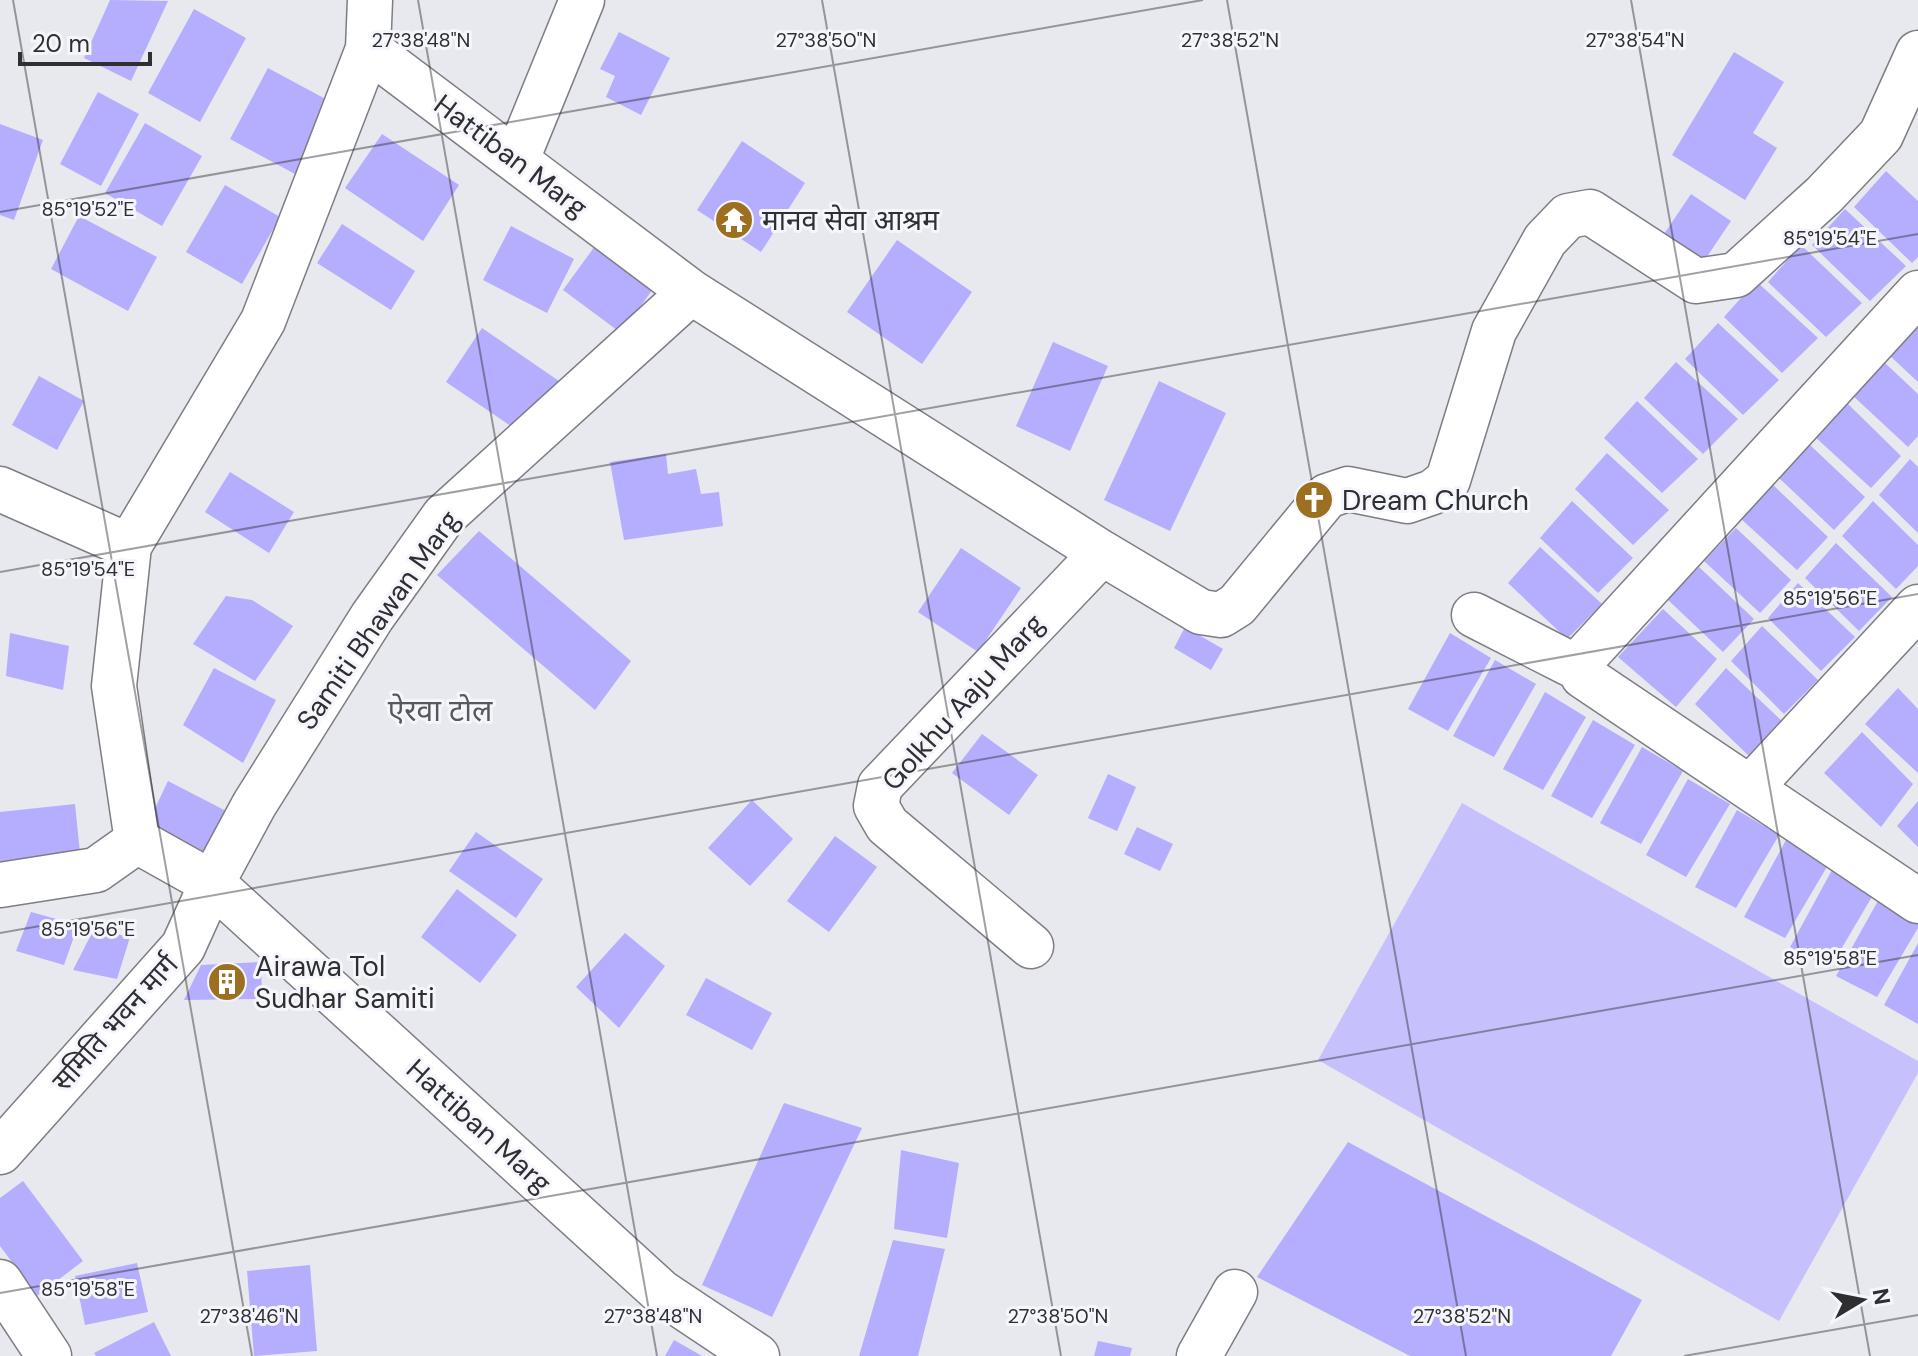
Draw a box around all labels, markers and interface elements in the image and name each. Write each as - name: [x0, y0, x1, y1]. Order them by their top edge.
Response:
- scale bar: [20, 16, 150, 66]
- text: 27°38'48"N: [372, 27, 470, 53]
- text: 27°38'50"N: [776, 27, 876, 53]
- text: 27°38'52"N: [1181, 27, 1279, 53]
- text: 27°38'54"N: [1585, 27, 1685, 53]
- text: 20 m: [32, 28, 90, 59]
- street label: Hattiban Marg: [427, 86, 595, 226]
- text: 85°19'52"E: [41, 196, 135, 222]
- temple icon: मानव सेवा आश्रम: [713, 199, 755, 241]
- place label: मानव सेवा आश्रम: [762, 202, 940, 239]
- text: 85°19'54"E: [1783, 225, 1877, 251]
- church icon: Dream Church: [1293, 479, 1335, 521]
- place label: Dream Church: [1342, 482, 1529, 519]
- street label: Samiti Bhawan Marg: [288, 503, 468, 737]
- text: 85°19'54"E: [41, 556, 135, 582]
- text: 85°19'56"E: [1783, 585, 1877, 611]
- street label: Golkhu Aaju Marg: [874, 606, 1052, 798]
- district label: ऐरवा टोल: [388, 691, 493, 730]
- text: 85°19'56"E: [41, 916, 135, 942]
- text: 85°19'58"E: [1783, 945, 1877, 971]
- street label: समिति भवन मार्ग: [44, 946, 187, 1099]
- place label: Airawa Tol Sudhar Samiti: [255, 948, 435, 1017]
- building icon: Airawa Tol Sudhar Samiti: [206, 961, 248, 1003]
- street label: Hattiban Marg: [399, 1051, 559, 1201]
- north arrow: [1822, 1260, 1902, 1340]
- text: 85°19'58"E: [41, 1276, 135, 1302]
- text: N: [1866, 1286, 1897, 1307]
- text: 27°38'46"N: [199, 1303, 299, 1329]
- text: 27°38'48"N: [604, 1303, 702, 1329]
- text: 27°38'50"N: [1008, 1303, 1108, 1329]
- text: 27°38'52"N: [1413, 1303, 1511, 1329]

